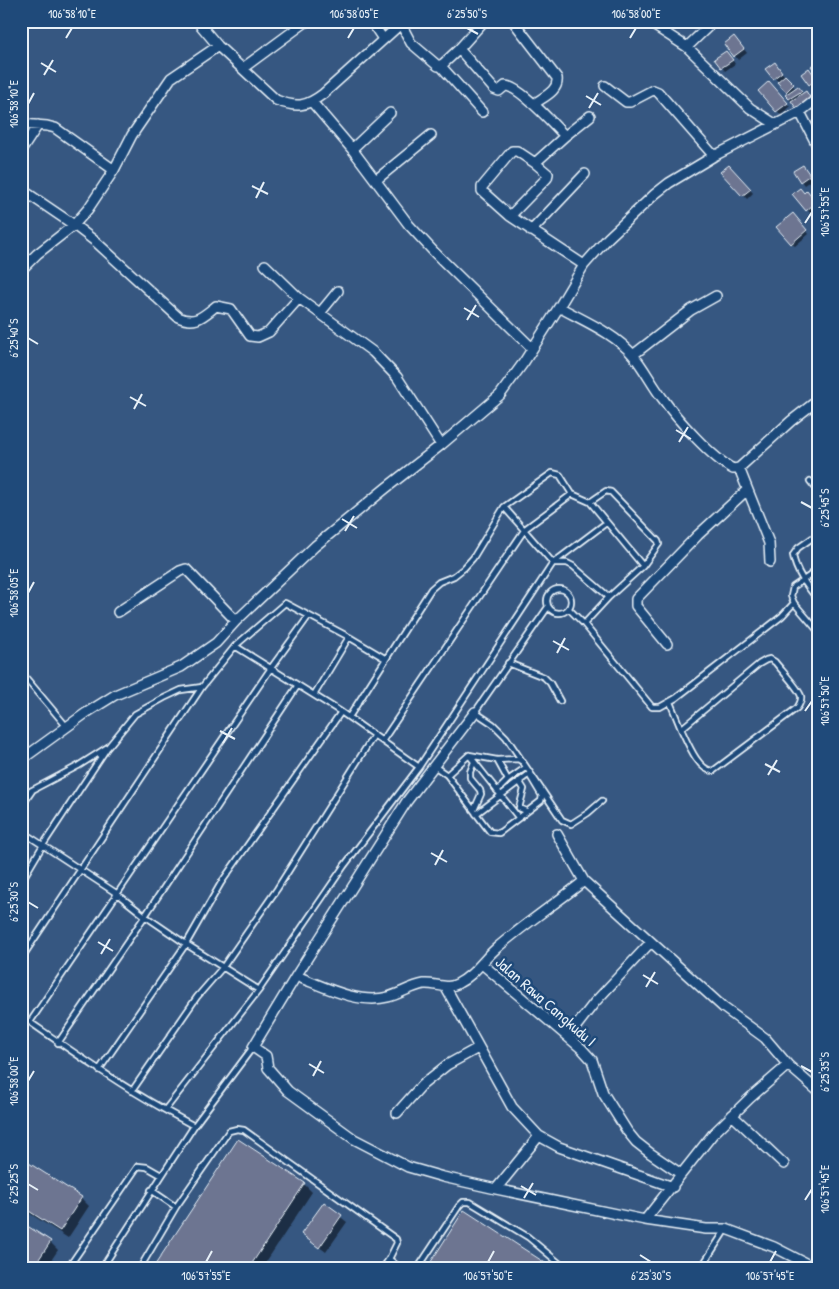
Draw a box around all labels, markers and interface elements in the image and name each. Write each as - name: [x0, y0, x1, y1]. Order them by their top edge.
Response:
- text: 106°58'10"E: [48, 5, 97, 22]
- text: 106°58'05"E: [330, 5, 379, 22]
- text: 6°25'50"S: [447, 5, 487, 22]
- text: 106°58'00"E: [611, 5, 661, 22]
- text: 106°58'10"E: [5, 79, 22, 128]
- text: 106°57'55"E: [816, 187, 833, 237]
- text: 6°25'40"S: [5, 318, 22, 358]
- text: 6°25'45"S: [816, 488, 833, 527]
- text: 106°58'05"E: [5, 568, 22, 617]
- text: 106°57'50"E: [816, 675, 833, 726]
- text: 6°25'30"S: [5, 881, 22, 922]
- street label: Jalan Rawa Cangkudu I: [491, 951, 601, 1051]
- text: 6°25'35"S: [816, 1052, 833, 1092]
- text: 106°58'00"E: [5, 1056, 22, 1106]
- text: 6°25'25"S: [5, 1163, 22, 1204]
- text: 106°57'45"E: [816, 1164, 833, 1213]
- text: 106°57'55"E: [181, 1267, 231, 1284]
- text: 106°57'50"E: [463, 1267, 514, 1284]
- text: 6°25'30"S: [631, 1267, 672, 1284]
- text: 106°57'45"E: [746, 1267, 795, 1284]

